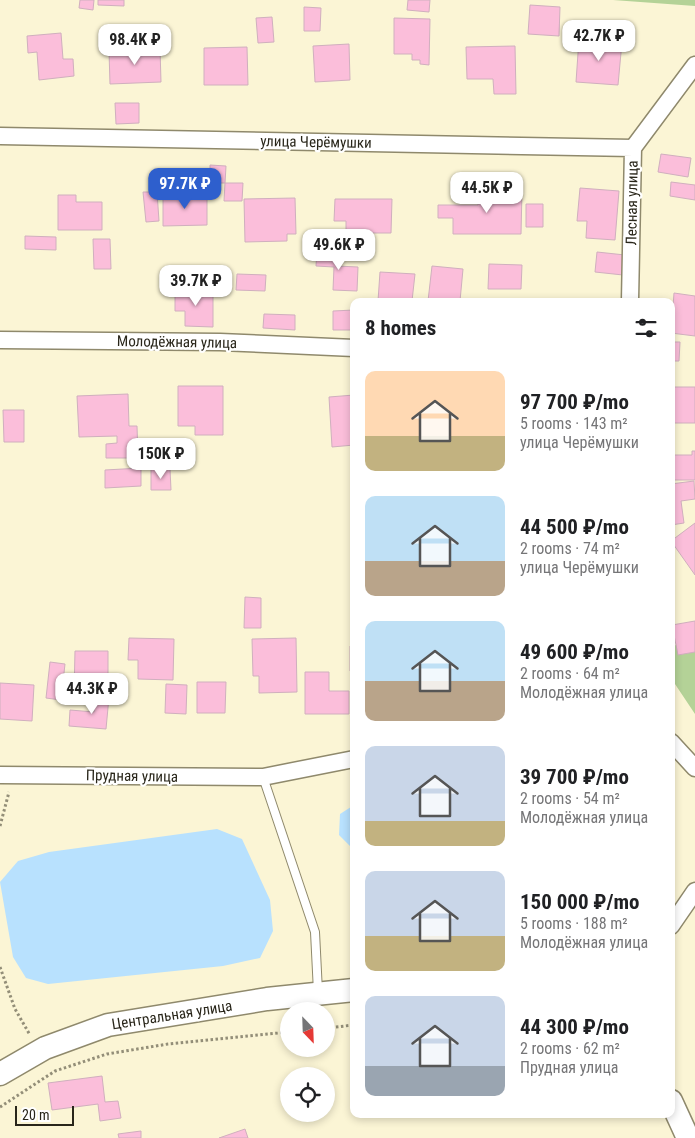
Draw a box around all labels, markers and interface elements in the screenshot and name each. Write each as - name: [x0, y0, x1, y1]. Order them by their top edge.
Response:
- pin: 42.7K ₽: [553, 20, 645, 62]
- pin: 98.4K ₽: [89, 23, 181, 66]
- text: 42.7K ₽: [573, 26, 625, 45]
- text: 98.4K ₽: [109, 30, 161, 49]
- street label: улица Черёмушки: [260, 132, 372, 152]
- street label: Лесная улица: [622, 160, 642, 246]
- pin: 97.7K ₽: [139, 168, 231, 210]
- pin: 44.5K ₽: [441, 172, 533, 214]
- text: 97.7K ₽: [159, 174, 211, 193]
- text: 44.5K ₽: [461, 178, 513, 197]
- pin: 49.6K ₽: [293, 228, 385, 271]
- text: 49.6K ₽: [313, 235, 365, 254]
- pin: 39.7K ₽: [150, 264, 242, 307]
- text: 39.7K ₽: [170, 271, 222, 290]
- icon: filters: [632, 314, 660, 342]
- text: 8 homes: [365, 316, 436, 340]
- street label: Молодёжная улица: [117, 332, 237, 352]
- text: 97 700 ₽/mo: [520, 390, 629, 414]
- icon: home: [405, 391, 465, 451]
- text: 5 rooms · 143 m²: [520, 414, 628, 433]
- text: улица Черёмушки: [520, 433, 639, 452]
- pin: 150K ₽: [120, 438, 202, 480]
- text: 150K ₽: [138, 444, 184, 463]
- text: 44 500 ₽/mo: [520, 515, 629, 539]
- icon: home: [405, 516, 465, 576]
- text: 2 rooms · 74 m²: [520, 539, 620, 558]
- text: улица Черёмушки: [520, 558, 639, 577]
- text: 49 600 ₽/mo: [520, 640, 629, 664]
- icon: home: [405, 641, 465, 701]
- text: 2 rooms · 64 m²: [520, 664, 620, 683]
- pin: 44.3K ₽: [46, 672, 138, 715]
- text: 44.3K ₽: [66, 679, 118, 698]
- text: Молодёжная улица: [520, 683, 648, 702]
- text: 39 700 ₽/mo: [520, 765, 629, 789]
- street label: Прудная улица: [86, 766, 178, 786]
- icon: home: [405, 766, 465, 826]
- text: 2 rooms · 54 m²: [520, 789, 620, 808]
- text: Молодёжная улица: [520, 808, 648, 827]
- text: 150 000 ₽/mo: [520, 890, 640, 914]
- icon: home: [405, 891, 465, 951]
- text: 5 rooms · 188 m²: [520, 914, 628, 933]
- text: Молодёжная улица: [520, 933, 648, 952]
- street label: Центральная улица: [110, 997, 234, 1033]
- north arrow: [280, 1002, 335, 1058]
- map controls: [280, 1002, 335, 1122]
- text: 44 300 ₽/mo: [520, 1015, 629, 1039]
- icon: home: [405, 1016, 465, 1076]
- text: 2 rooms · 62 m²: [520, 1039, 620, 1058]
- text: Прудная улица: [520, 1058, 618, 1077]
- button: locate: [280, 1067, 335, 1122]
- scale bar: [15, 1103, 74, 1126]
- text: 20 m: [22, 1107, 50, 1123]

